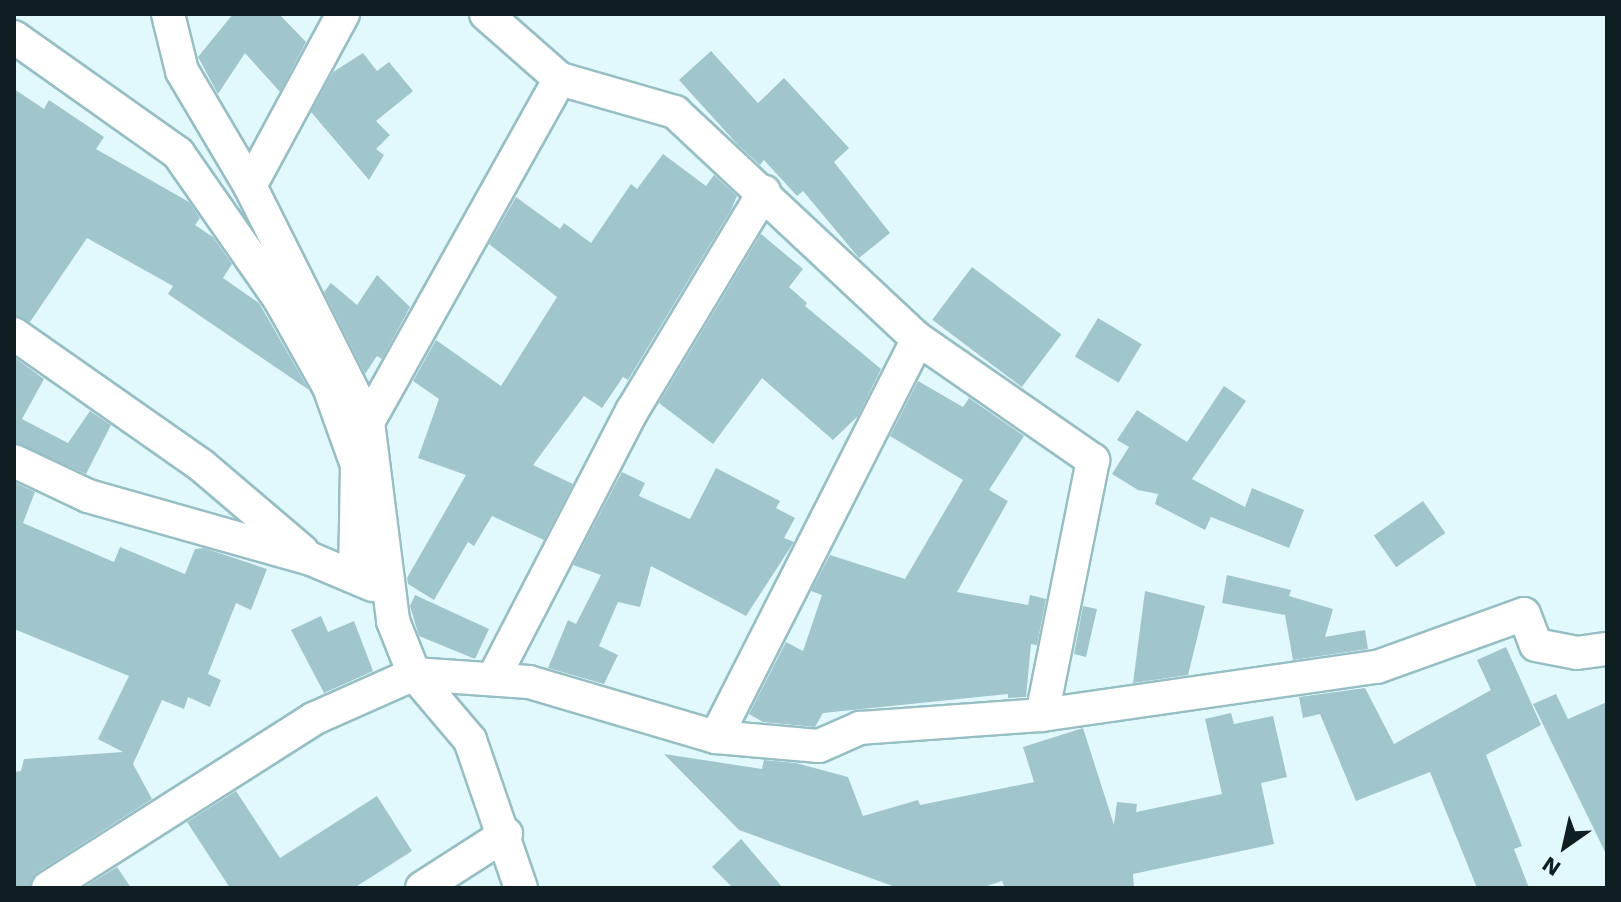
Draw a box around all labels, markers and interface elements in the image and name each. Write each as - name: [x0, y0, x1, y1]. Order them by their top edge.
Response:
- north arrow: [1525, 806, 1605, 886]
- text: N: [1538, 851, 1565, 881]

